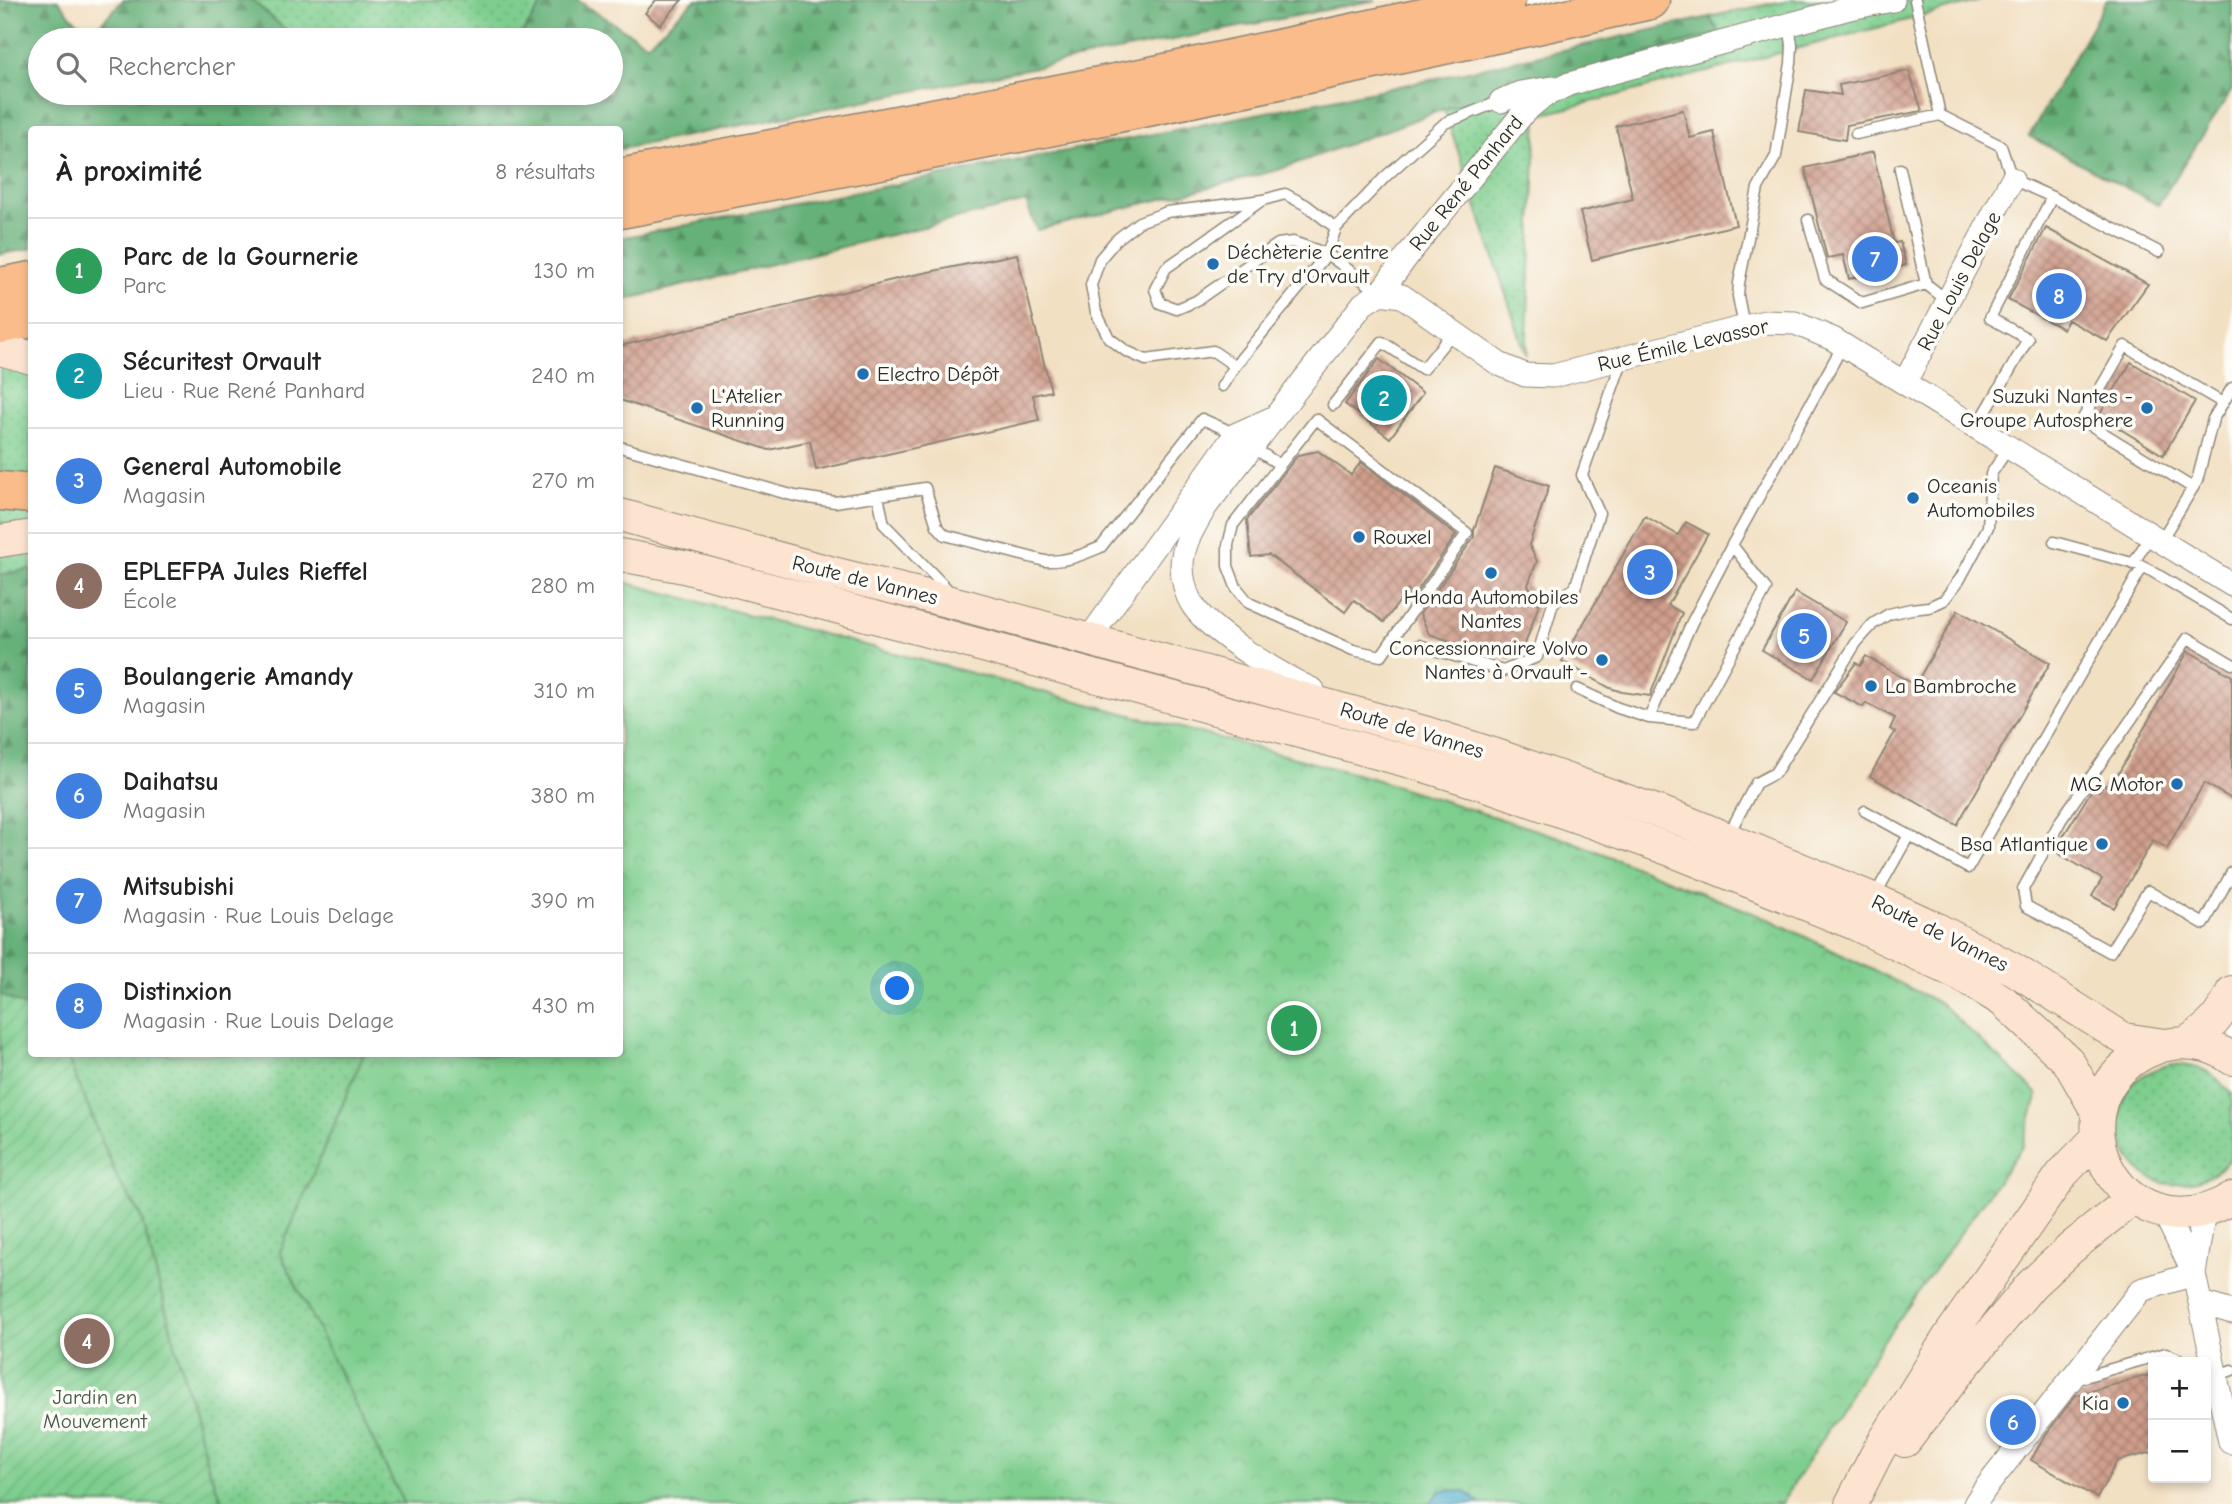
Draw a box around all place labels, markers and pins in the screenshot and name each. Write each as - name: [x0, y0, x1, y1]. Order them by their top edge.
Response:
- pin: 7: [1852, 233, 1898, 285]
- place label: Déchèterie Centre de Try d'Orvault: [1227, 240, 1389, 288]
- marker: Déchèterie Centre de Try d'Orvault: [1205, 256, 1221, 272]
- pin: 8: [2036, 270, 2082, 322]
- place label: Electro Dépôt: [877, 362, 1000, 386]
- marker: Electro Dépôt: [855, 366, 871, 382]
- pin: 2: [1361, 372, 1407, 424]
- place label: L'Atelier Running: [711, 384, 785, 432]
- place label: Suzuki Nantes - Groupe Autosphere: [1960, 384, 2133, 432]
- marker: L'Atelier Running: [689, 400, 705, 416]
- marker: Suzuki Nantes - Groupe Autosphere: [2139, 400, 2155, 416]
- place label: Oceanis Automobiles: [1927, 474, 2035, 522]
- marker: Oceanis Automobiles: [1905, 490, 1921, 506]
- place label: Rouxel: [1373, 525, 1432, 549]
- marker: Rouxel: [1351, 529, 1367, 545]
- pin: 3: [1627, 546, 1673, 598]
- marker: Honda Automobiles Nantes: [1483, 565, 1499, 581]
- place label: Honda Automobiles Nantes: [1404, 585, 1578, 633]
- pin: 5: [1781, 610, 1827, 662]
- place label: Concessionnaire Volvo Nantes à Orvault -: [1389, 636, 1588, 684]
- marker: Concessionnaire Volvo Nantes à Orvault -: [1594, 652, 1610, 668]
- place label: La Bambroche: [1885, 674, 2016, 698]
- marker: La Bambroche: [1863, 678, 1879, 694]
- place label: MG Motor: [2070, 772, 2164, 796]
- marker: MG Motor: [2169, 776, 2185, 792]
- place label: Bsa Atlantique: [1960, 832, 2088, 856]
- marker: Bsa Atlantique: [2094, 836, 2110, 852]
- pin: 1: [1271, 1002, 1317, 1054]
- pin: 4: [64, 1315, 110, 1367]
- place label: Kia: [2082, 1391, 2109, 1415]
- marker: Kia: [2115, 1395, 2131, 1411]
- pin: 6: [1990, 1396, 2036, 1448]

